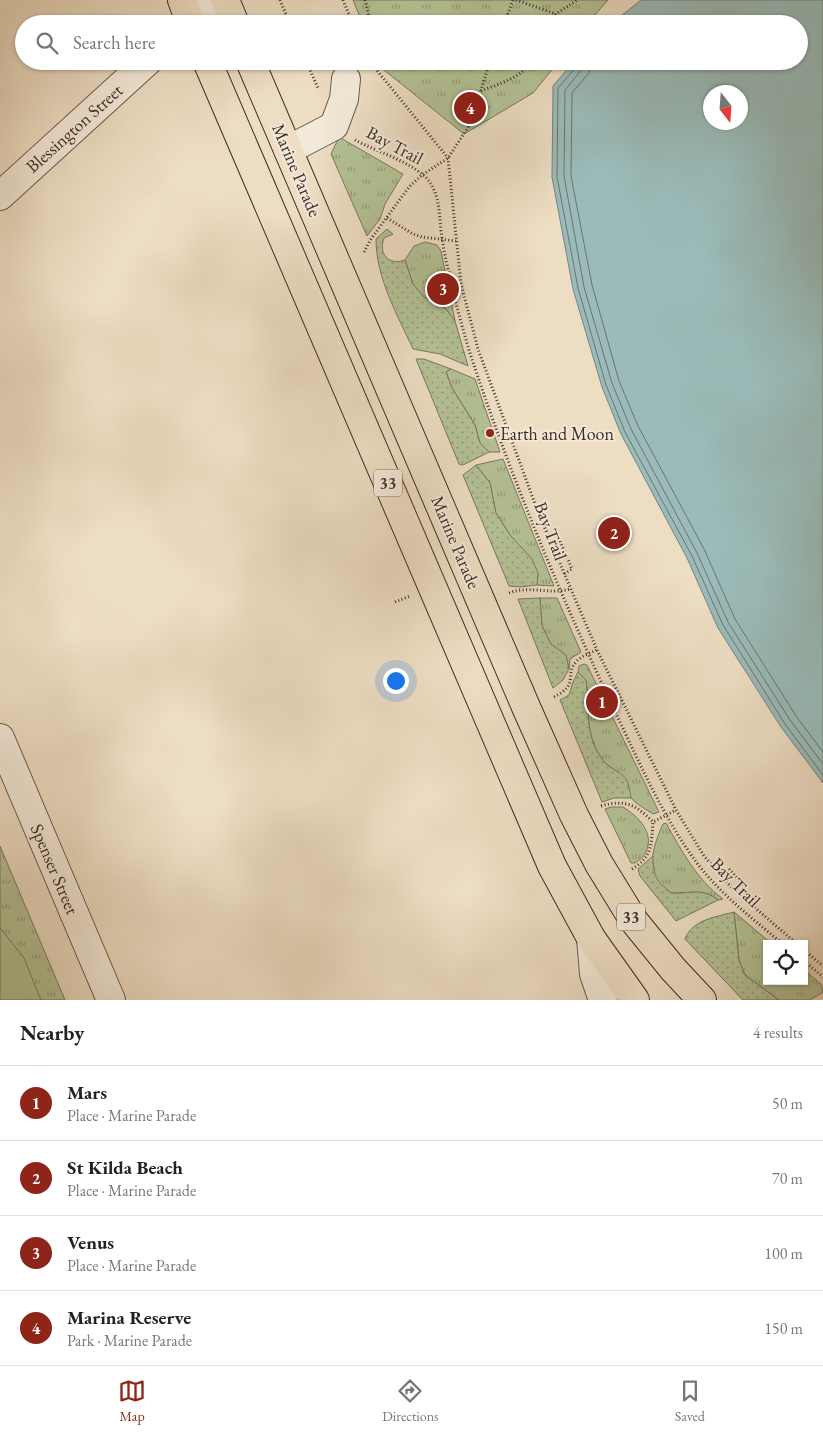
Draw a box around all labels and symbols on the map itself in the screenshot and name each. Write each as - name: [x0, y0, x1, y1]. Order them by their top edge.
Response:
- street label: Blessington Street: [21, 78, 127, 178]
- north arrow: [703, 85, 748, 130]
- pin: 4: [454, 89, 486, 127]
- street label: Marine Parade: [267, 120, 327, 220]
- street label: Bay Trail: [363, 120, 427, 170]
- pin: 3: [427, 270, 459, 308]
- place label: Earth and Moon: [500, 422, 614, 445]
- marker: Earth and Moon: [484, 427, 496, 439]
- road number: 33: [374, 469, 402, 496]
- street label: Marine Parade: [426, 492, 486, 592]
- street label: Bay Trail: [529, 498, 573, 564]
- pin: 2: [598, 514, 630, 552]
- your location: [383, 668, 409, 694]
- pin: 1: [586, 683, 618, 721]
- street label: Spenser Street: [26, 820, 85, 918]
- street label: Bay Trail: [706, 852, 766, 912]
- road number: 33: [617, 904, 645, 930]

